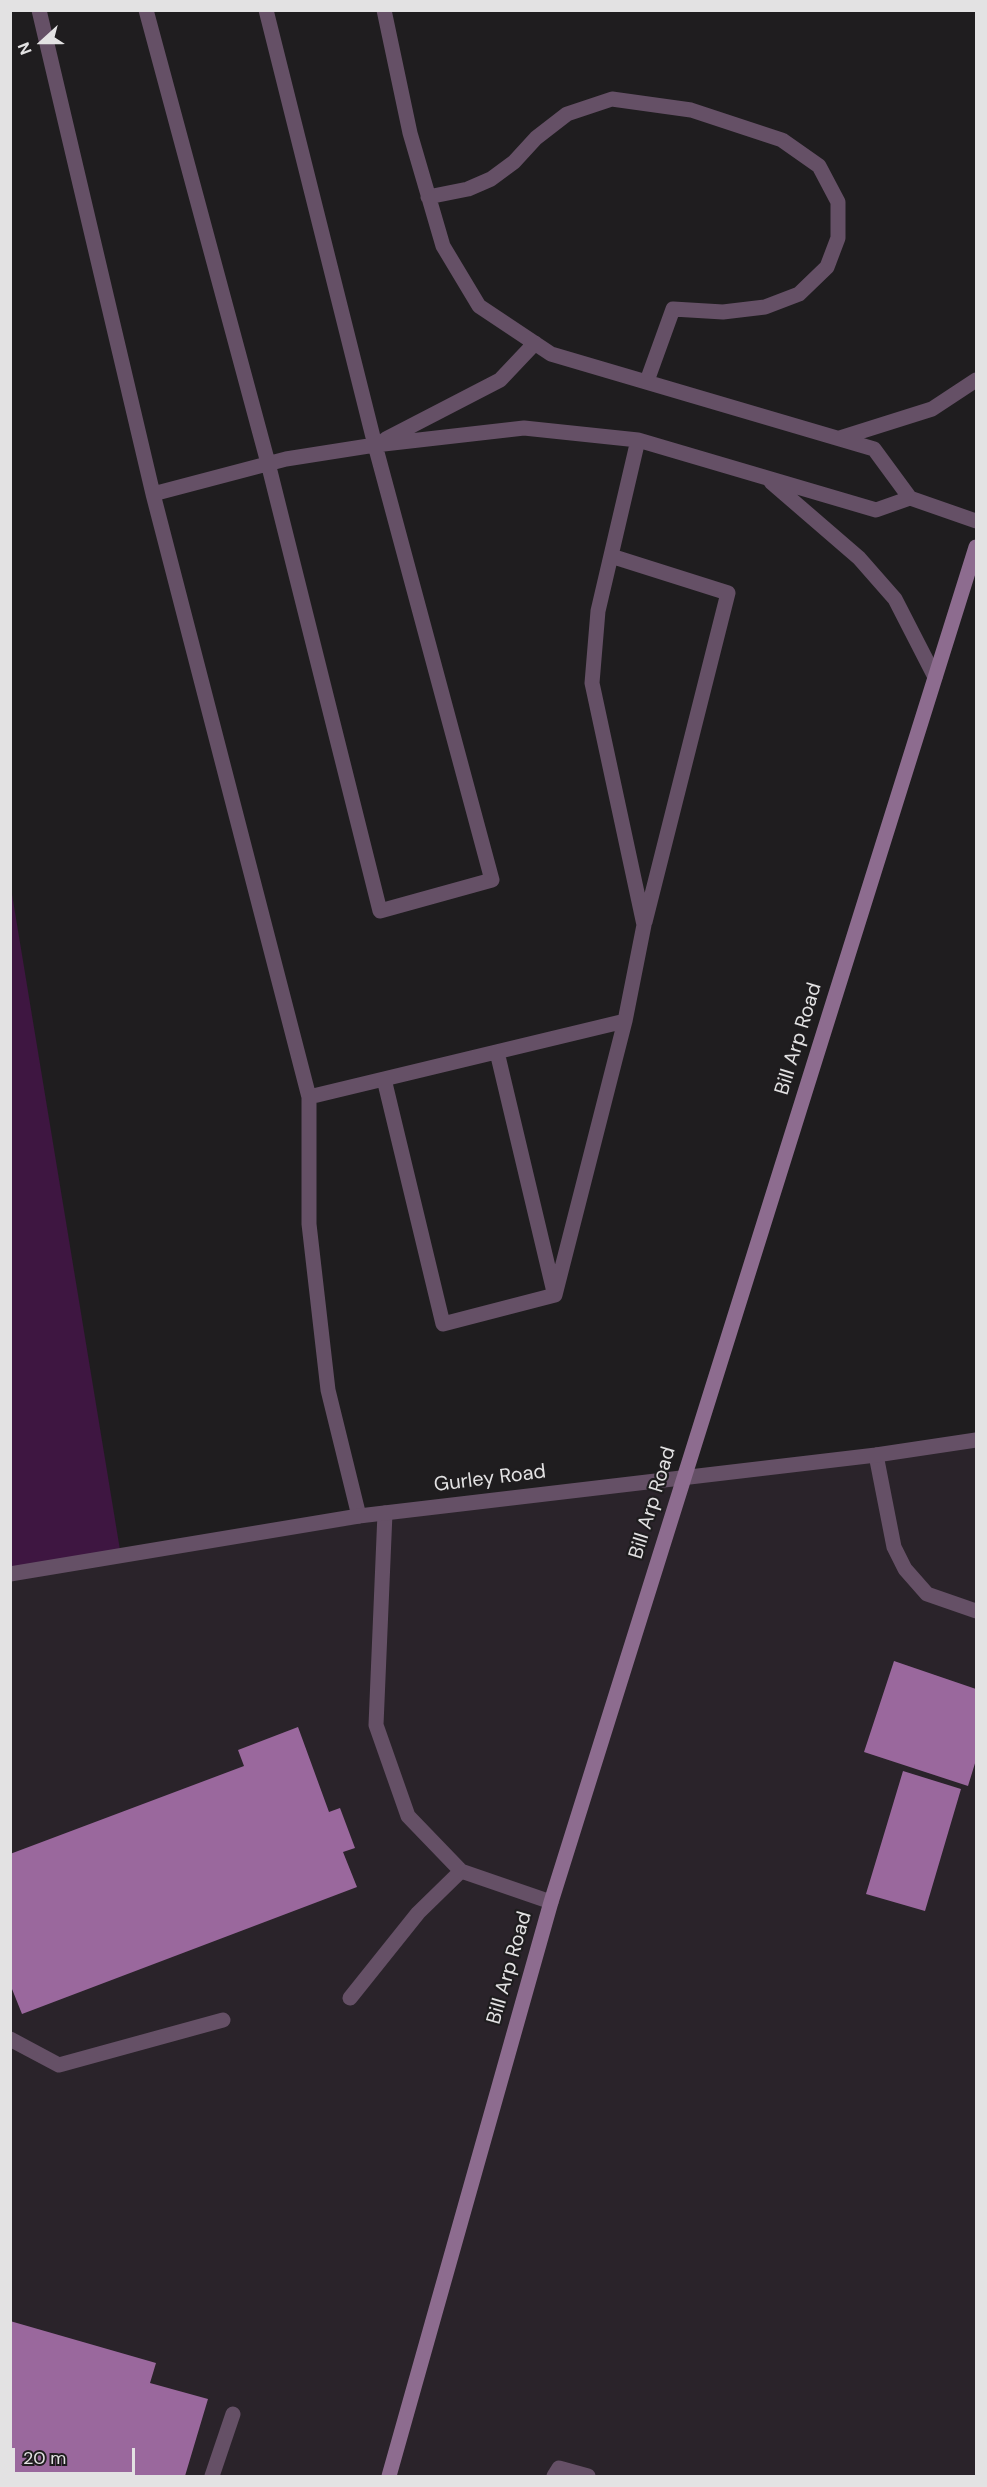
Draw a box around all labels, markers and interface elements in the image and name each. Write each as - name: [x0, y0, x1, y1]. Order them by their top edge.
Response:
- north arrow: [12, 12, 72, 72]
- text: N: [13, 39, 37, 58]
- street label: Bill Arp Road: [771, 980, 827, 1098]
- street label: Bill Arp Road: [625, 1444, 681, 1562]
- street label: Gurley Road: [433, 1460, 547, 1498]
- street label: Bill Arp Road: [482, 1909, 538, 2027]
- scale bar: [15, 2436, 138, 2474]
- text: 20 m: [23, 2446, 66, 2470]

